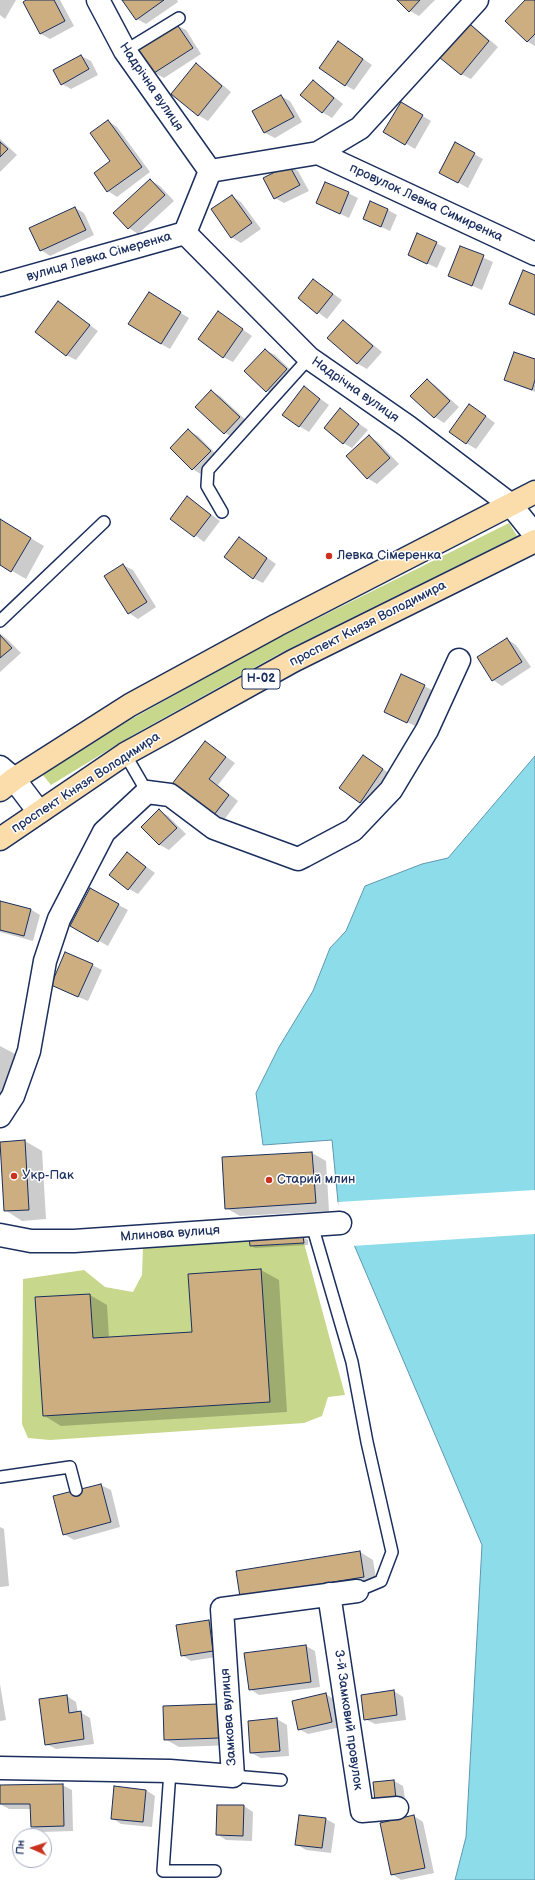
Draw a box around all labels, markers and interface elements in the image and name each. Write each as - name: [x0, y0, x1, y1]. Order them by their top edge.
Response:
- street label: Надрічна вулиця: [116, 40, 186, 134]
- street label: провулок Левка Симиренка: [347, 161, 505, 245]
- street label: вулиця Левка Сімеренка: [25, 229, 173, 285]
- street label: Надрічна вулиця: [308, 354, 402, 426]
- place label: Левка Сімеренка: [337, 548, 441, 564]
- marker: Левка Сімеренка: [324, 551, 334, 561]
- street label: проспект Князя Володимира: [287, 578, 449, 670]
- road number: Н-02: [242, 669, 280, 689]
- street label: проспект Князя Володимира: [9, 729, 163, 837]
- place label: Укр-Пак: [22, 1168, 74, 1184]
- marker: Укр-Пак: [9, 1171, 19, 1181]
- place label: Старий млин: [277, 1172, 355, 1188]
- marker: Старий млин: [264, 1175, 274, 1185]
- street label: Млинова вулиця: [120, 1223, 220, 1245]
- street label: 3-й Замковий провулок: [330, 1649, 366, 1791]
- street label: Замкова вулиця: [218, 1668, 240, 1766]
- north arrow: [12, 1828, 52, 1868]
- text: Пн: [14, 1840, 27, 1855]

